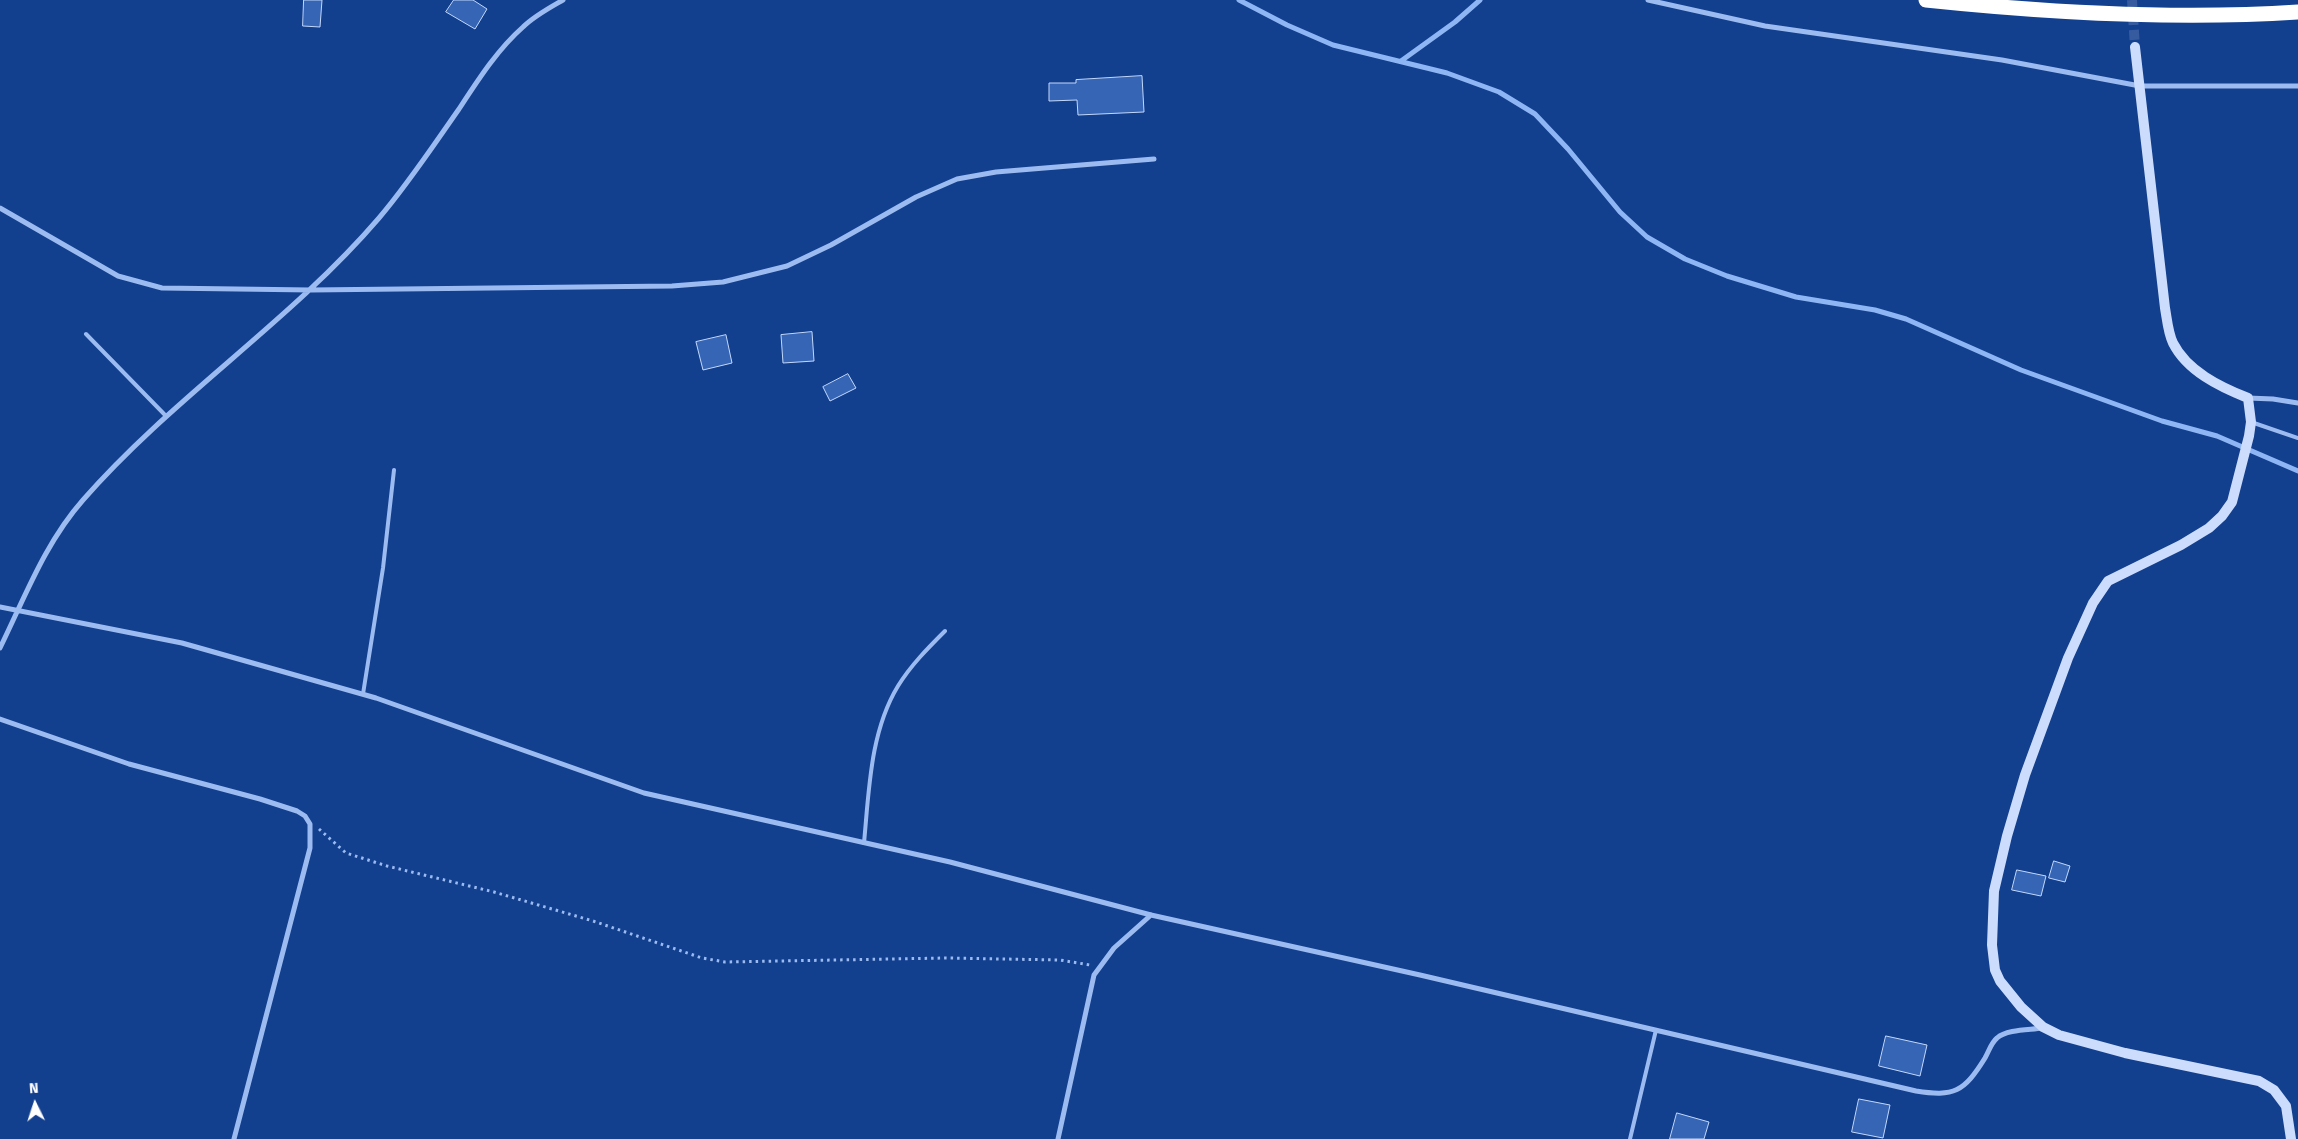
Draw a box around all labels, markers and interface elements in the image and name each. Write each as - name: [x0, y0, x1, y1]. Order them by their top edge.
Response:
- north arrow: [10, 1079, 60, 1129]
- text: N: [29, 1080, 39, 1097]

